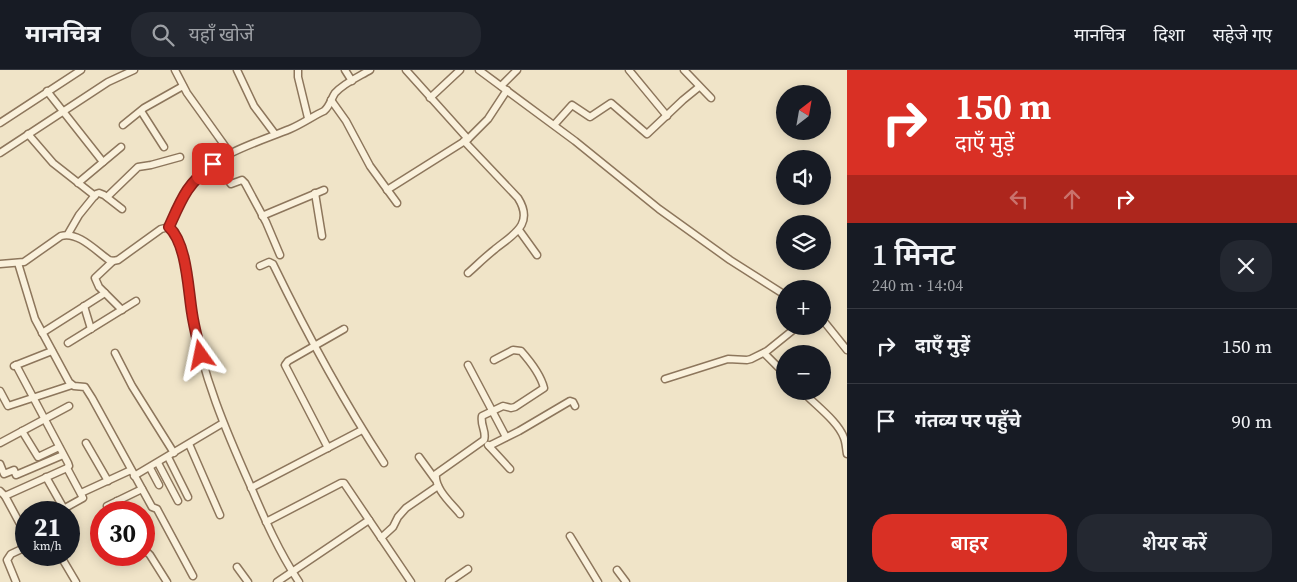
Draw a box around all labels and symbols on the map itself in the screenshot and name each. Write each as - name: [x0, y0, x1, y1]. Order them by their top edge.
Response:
- north arrow: [776, 85, 831, 140]
- pin: [192, 143, 234, 185]
- position arrow: [174, 328, 226, 380]
- speed limit sign: 30: [90, 501, 155, 566]

